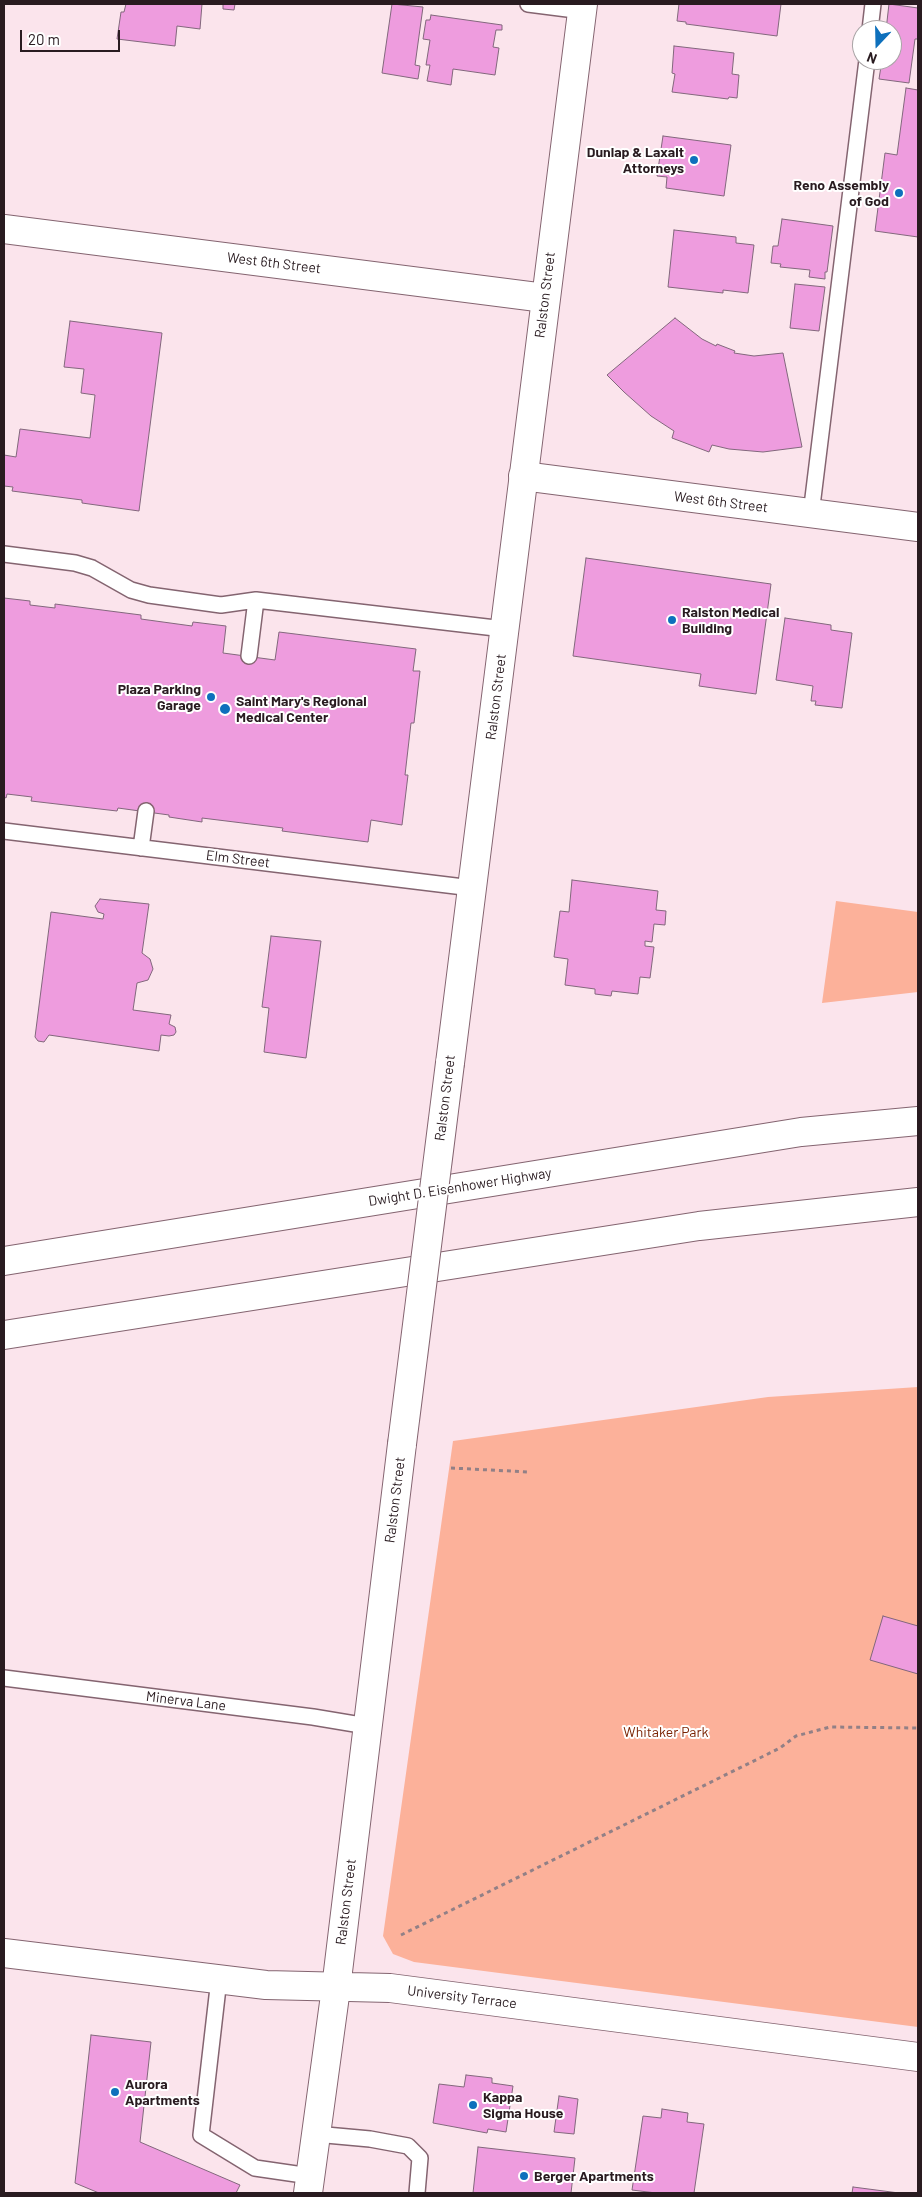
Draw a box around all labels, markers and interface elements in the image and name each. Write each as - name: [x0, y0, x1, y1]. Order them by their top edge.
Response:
- scale bar: [22, 20, 122, 52]
- north arrow: [852, 20, 902, 70]
- text: 20 m: [28, 30, 60, 48]
- text: N: [864, 49, 879, 68]
- place label: Dunlap & Laxalt Attorneys: [587, 144, 684, 176]
- marker: Dunlap & Laxalt Attorneys: [688, 154, 700, 166]
- place label: Reno Assembly of God: [794, 177, 889, 210]
- marker: Reno Assembly of God: [893, 187, 905, 199]
- street label: West 6th Street: [226, 249, 322, 277]
- street label: Ralston Street: [531, 251, 559, 339]
- street label: West 6th Street: [673, 488, 769, 516]
- place label: Ralston Medical Building: [682, 604, 779, 636]
- marker: Ralston Medical Building: [666, 614, 678, 626]
- street label: Ralston Street: [482, 653, 510, 741]
- place label: Plaza Parking Garage: [118, 681, 201, 714]
- marker: Plaza Parking Garage: [205, 691, 217, 703]
- place label: Saint Mary's Regional Medical Center: [236, 693, 367, 726]
- marker: Saint Mary's Regional Medical Center: [218, 702, 232, 716]
- street label: Elm Street: [205, 847, 271, 871]
- street label: Ralston Street: [431, 1054, 459, 1142]
- street label: Dwight D. Eisenhower Highway: [367, 1164, 553, 1210]
- street label: Ralston Street: [381, 1456, 409, 1544]
- street label: Minerva Lane: [145, 1688, 227, 1714]
- park label: Whitaker Park: [623, 1724, 709, 1740]
- street label: Ralston Street: [332, 1858, 360, 1946]
- street label: University Terrace: [406, 1982, 518, 2012]
- place label: Aurora Apartments: [125, 2076, 200, 2108]
- marker: Aurora Apartments: [109, 2086, 121, 2098]
- place label: Kappa Sigma House: [483, 2089, 563, 2122]
- marker: Kappa Sigma House: [467, 2099, 479, 2111]
- place label: Berger Apartments: [534, 2168, 654, 2184]
- marker: Berger Apartments: [518, 2170, 530, 2182]

